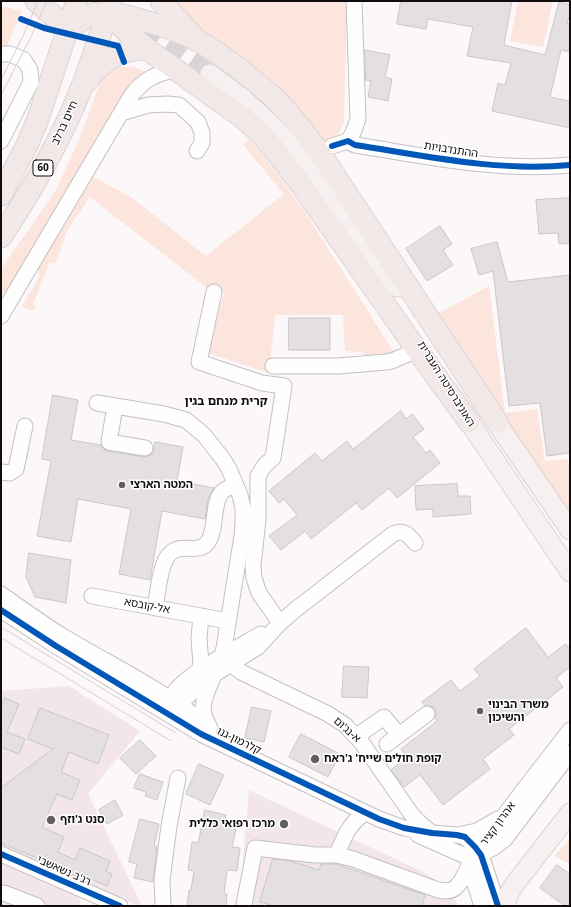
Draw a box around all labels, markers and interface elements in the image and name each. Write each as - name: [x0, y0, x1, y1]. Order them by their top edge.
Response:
- street label: חיים ברלב: [49, 99, 81, 147]
- street label: ההתנדבויות: [423, 139, 479, 161]
- road number: 60: [33, 160, 53, 176]
- street label: האוניברסיטה העברית: [414, 339, 478, 429]
- district label: קרית מנחם בגין: [185, 395, 267, 409]
- place label: המטה הארצי: [130, 478, 193, 492]
- marker: המטה הארצי: [117, 480, 127, 490]
- street label: אל-קובסא: [123, 595, 171, 617]
- place label: משרד הבינוי והשיכון: [488, 698, 549, 724]
- marker: משרד הבינוי והשיכון: [475, 706, 485, 716]
- street label: א-נג'ום: [331, 714, 363, 746]
- street label: קלרמון-גנו: [215, 725, 263, 757]
- place label: קופת חולים שייח' ג'ראח: [324, 752, 441, 766]
- marker: קופת חולים שייח' ג'ראח: [309, 753, 321, 765]
- street label: אהרון קציר: [478, 800, 518, 848]
- place label: סנט ג'וזף: [60, 813, 104, 827]
- marker: סנט ג'וזף: [45, 814, 57, 826]
- place label: מרכז רפואי כללית: [189, 817, 275, 831]
- marker: מרכז רפואי כללית: [278, 818, 290, 830]
- street label: רג'ב נשאשבי: [35, 853, 93, 889]

